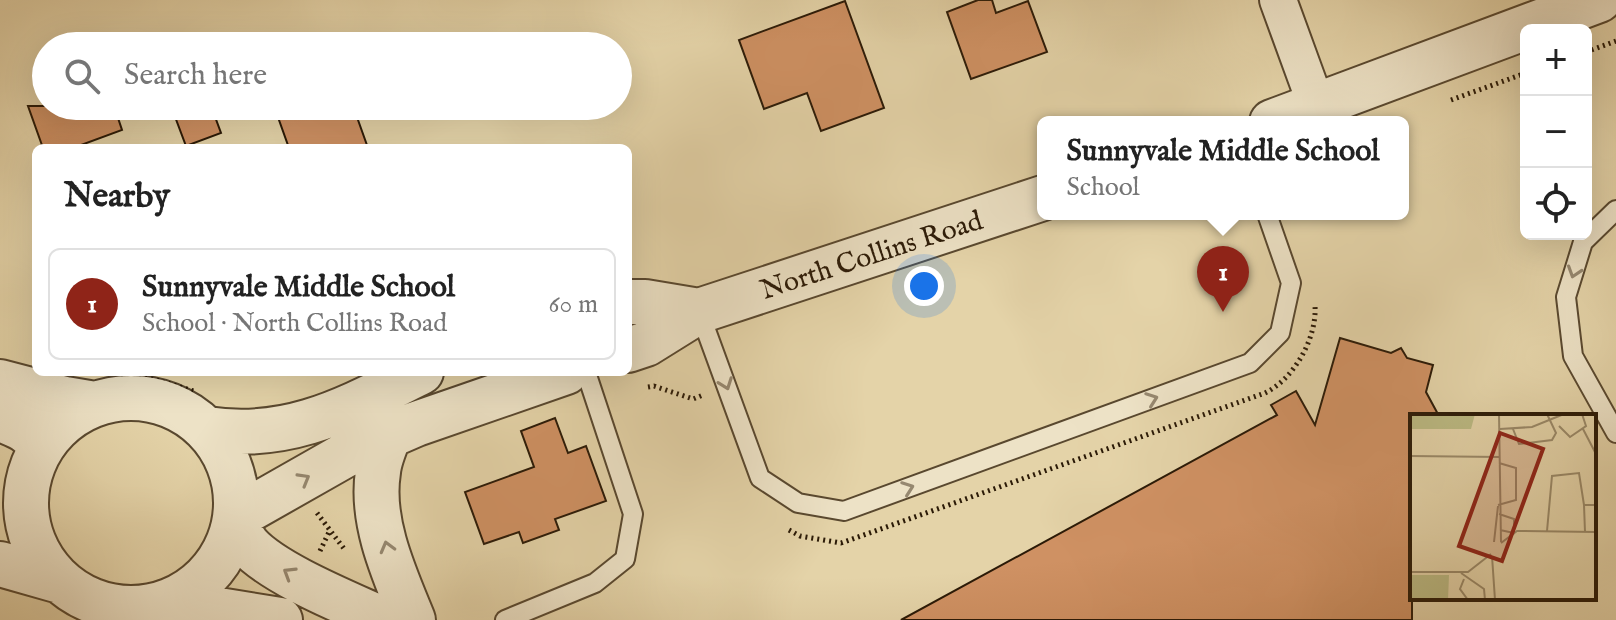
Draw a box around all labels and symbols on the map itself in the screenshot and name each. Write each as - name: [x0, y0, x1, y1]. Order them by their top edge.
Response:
- street label: North Collins Road: [756, 204, 987, 309]
- pin: 1: [1197, 246, 1249, 312]
- one-way arrow: [1567, 265, 1583, 279]
- your location: [904, 266, 944, 306]
- one-way arrow: [716, 376, 733, 390]
- one-way arrow: [1144, 392, 1158, 408]
- inset map: [1410, 414, 1596, 600]
- one-way arrow: [295, 473, 310, 489]
- one-way arrow: [900, 481, 914, 497]
- one-way arrow: [379, 540, 396, 554]
- one-way arrow: [283, 568, 298, 583]

